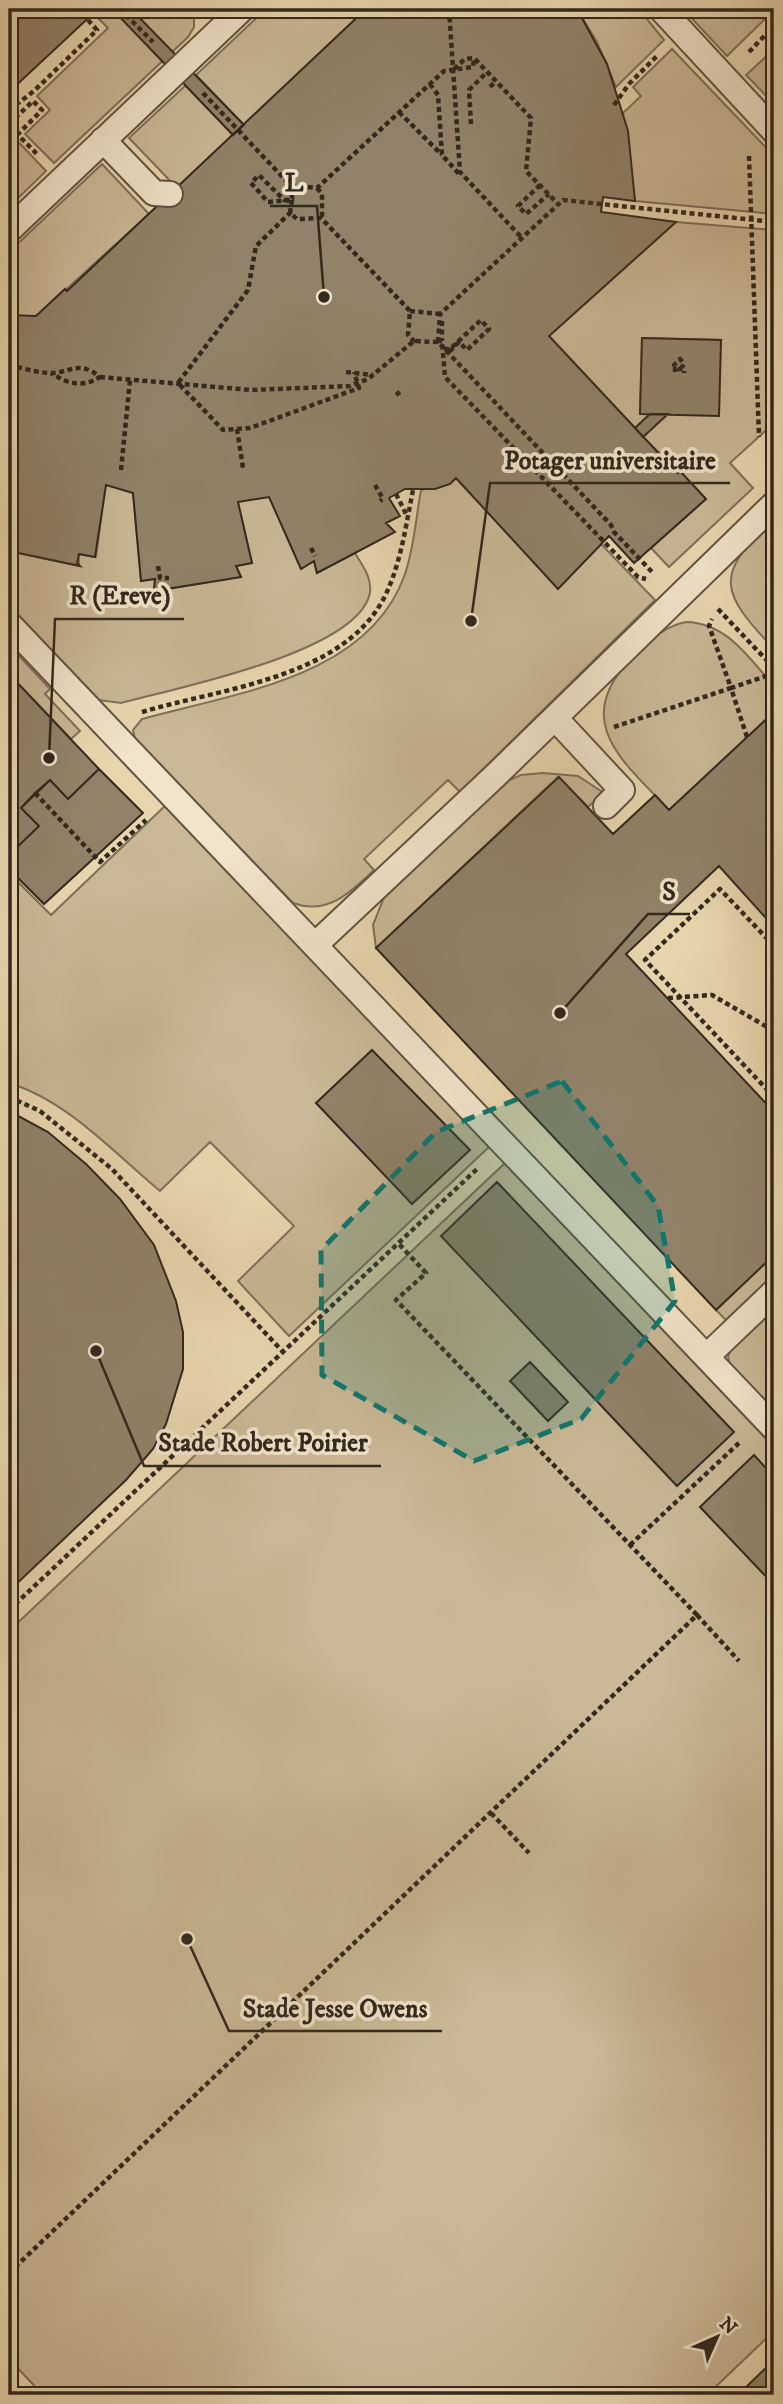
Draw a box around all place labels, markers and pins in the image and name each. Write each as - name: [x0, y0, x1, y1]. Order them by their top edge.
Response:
- callout: L: [270, 159, 317, 206]
- callout: Potager universitaire: [490, 436, 730, 483]
- callout: R (Ereve): [55, 572, 184, 619]
- callout: S: [648, 867, 690, 914]
- callout: Stade Robert Poirier: [144, 1419, 381, 1466]
- callout: Stade Jesse Owens: [229, 1984, 442, 2031]

